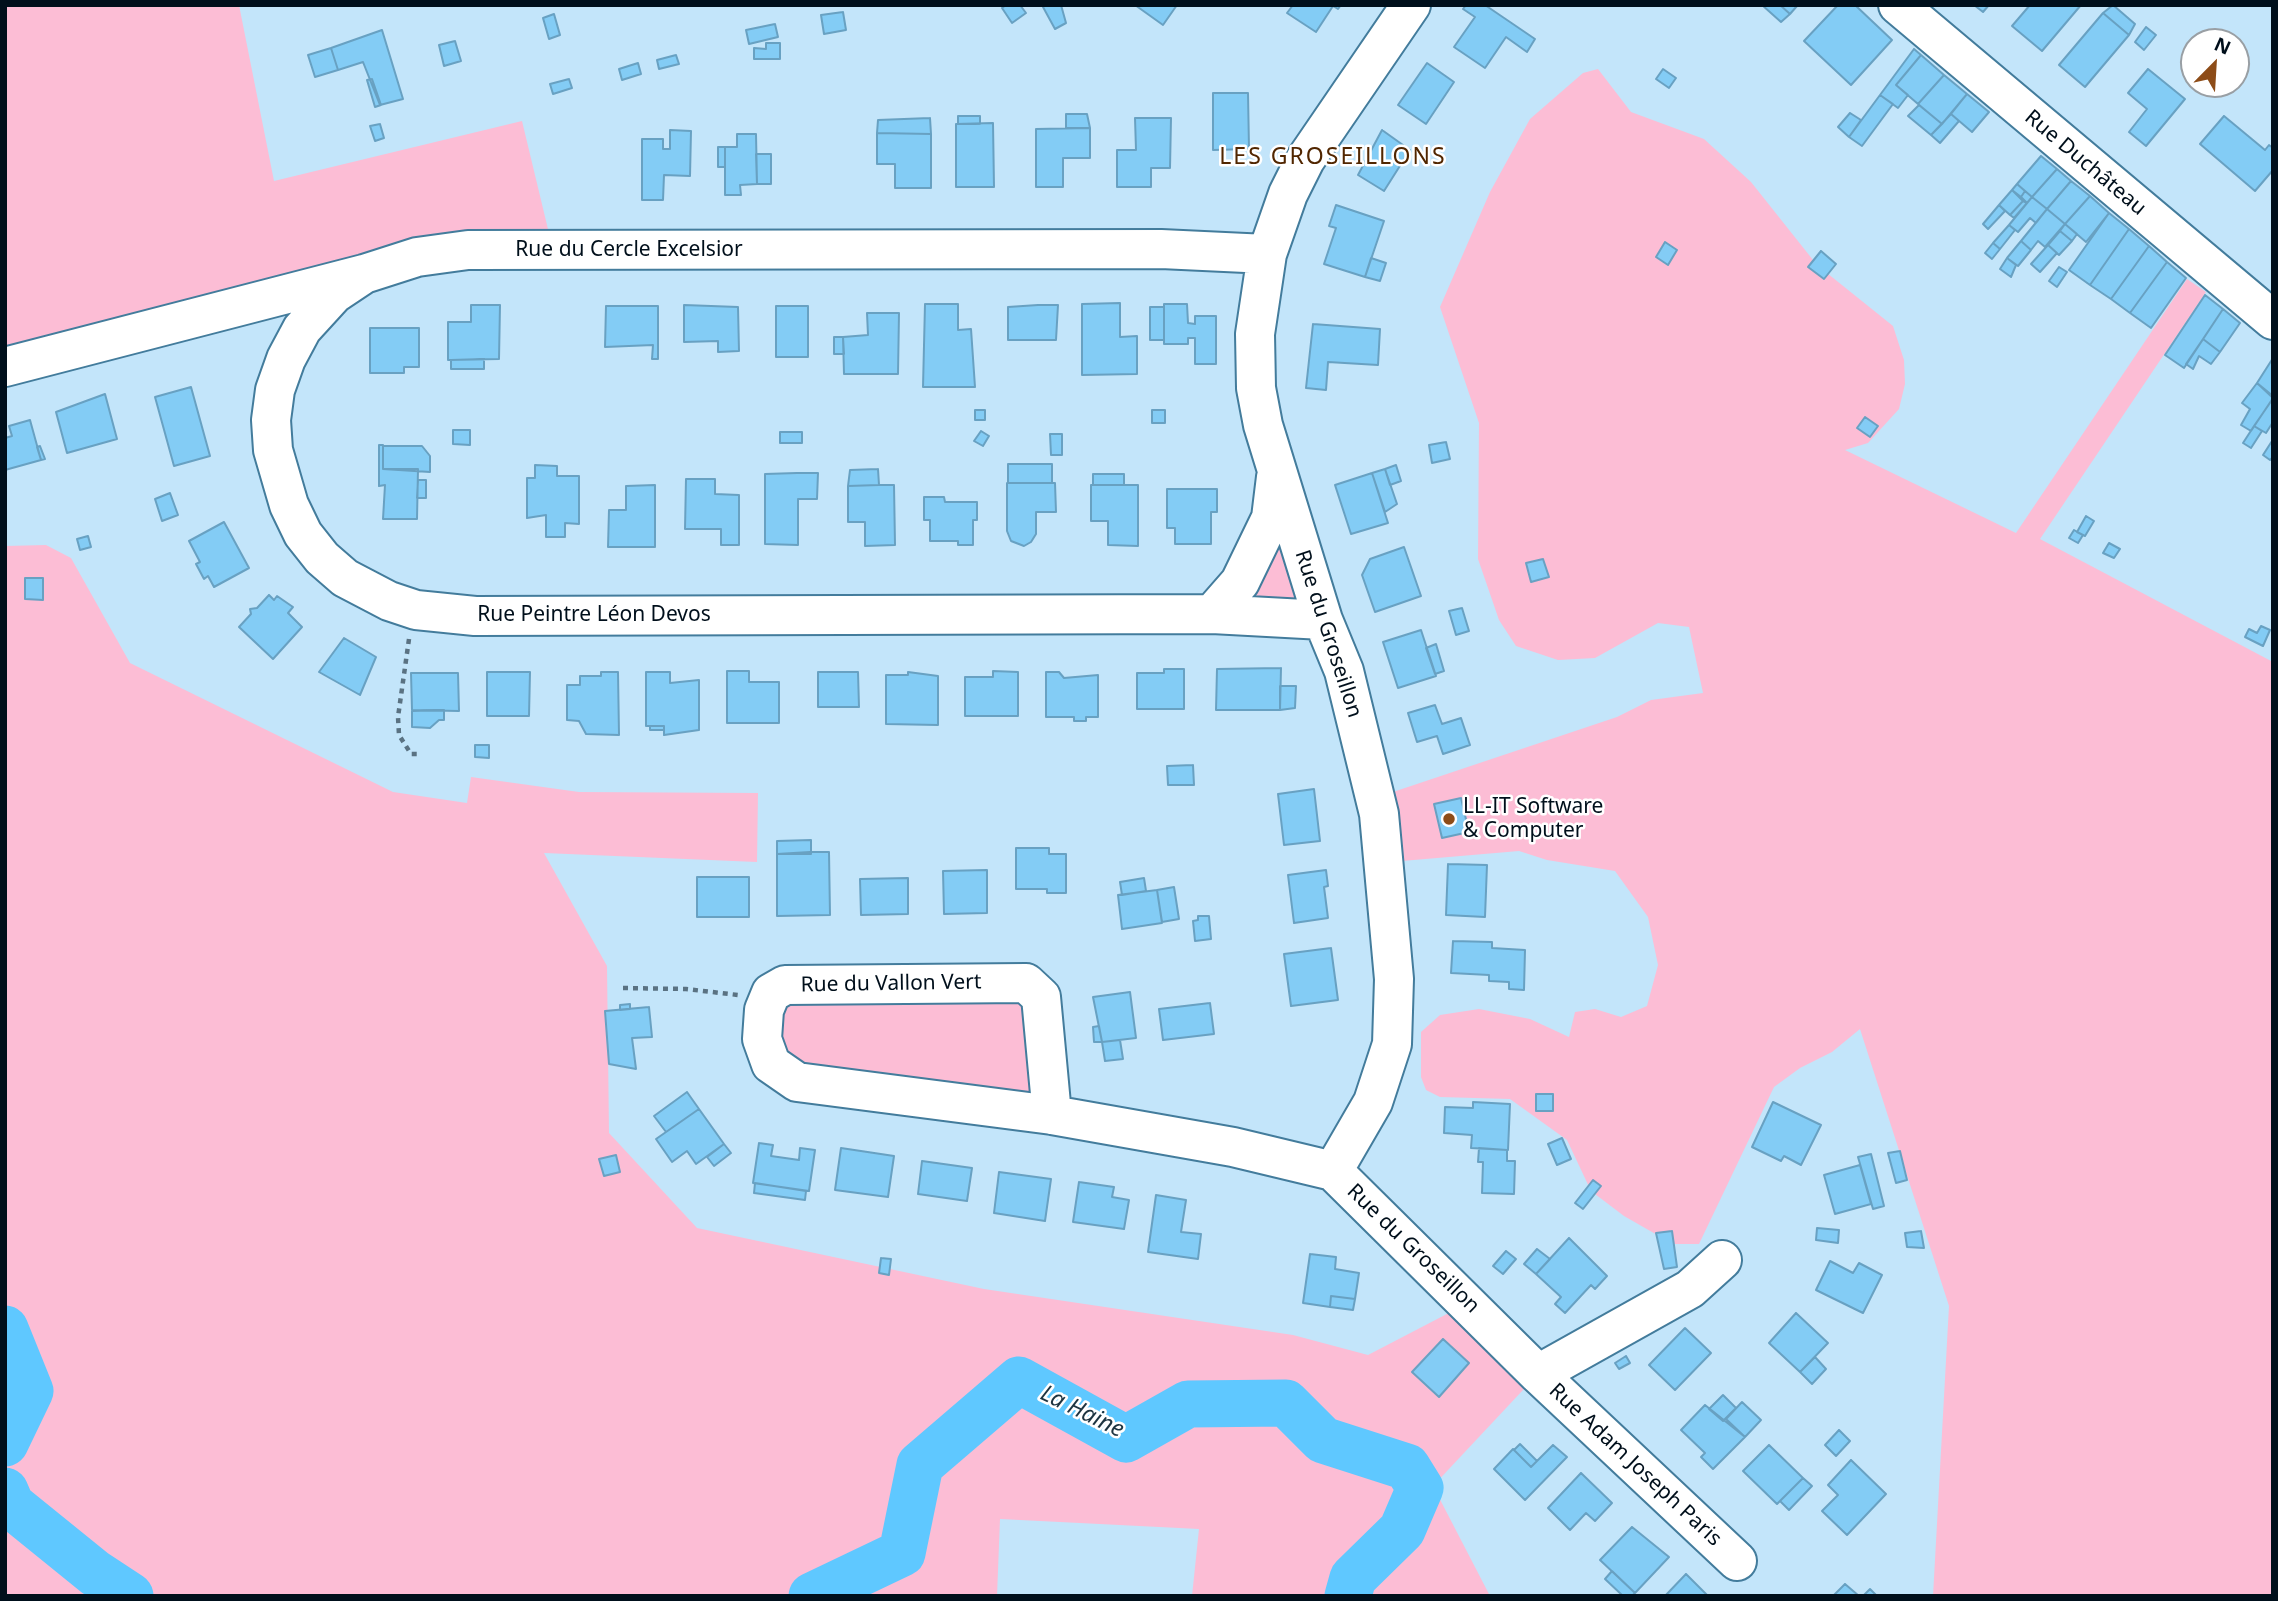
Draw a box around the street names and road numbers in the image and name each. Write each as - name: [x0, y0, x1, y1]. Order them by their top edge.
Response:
- street label: Rue Duchâteau: [2019, 105, 2151, 221]
- street label: Rue du Cercle Excelsior: [515, 237, 743, 263]
- street label: Rue du Groseillon: [1289, 547, 1367, 721]
- street label: Rue Peintre Léon Devos: [477, 602, 711, 628]
- street label: Rue du Vallon Vert: [800, 970, 982, 998]
- street label: Rue du Groseillon: [1341, 1179, 1485, 1319]
- street label: Rue Adam Joseph Paris: [1543, 1378, 1727, 1552]

